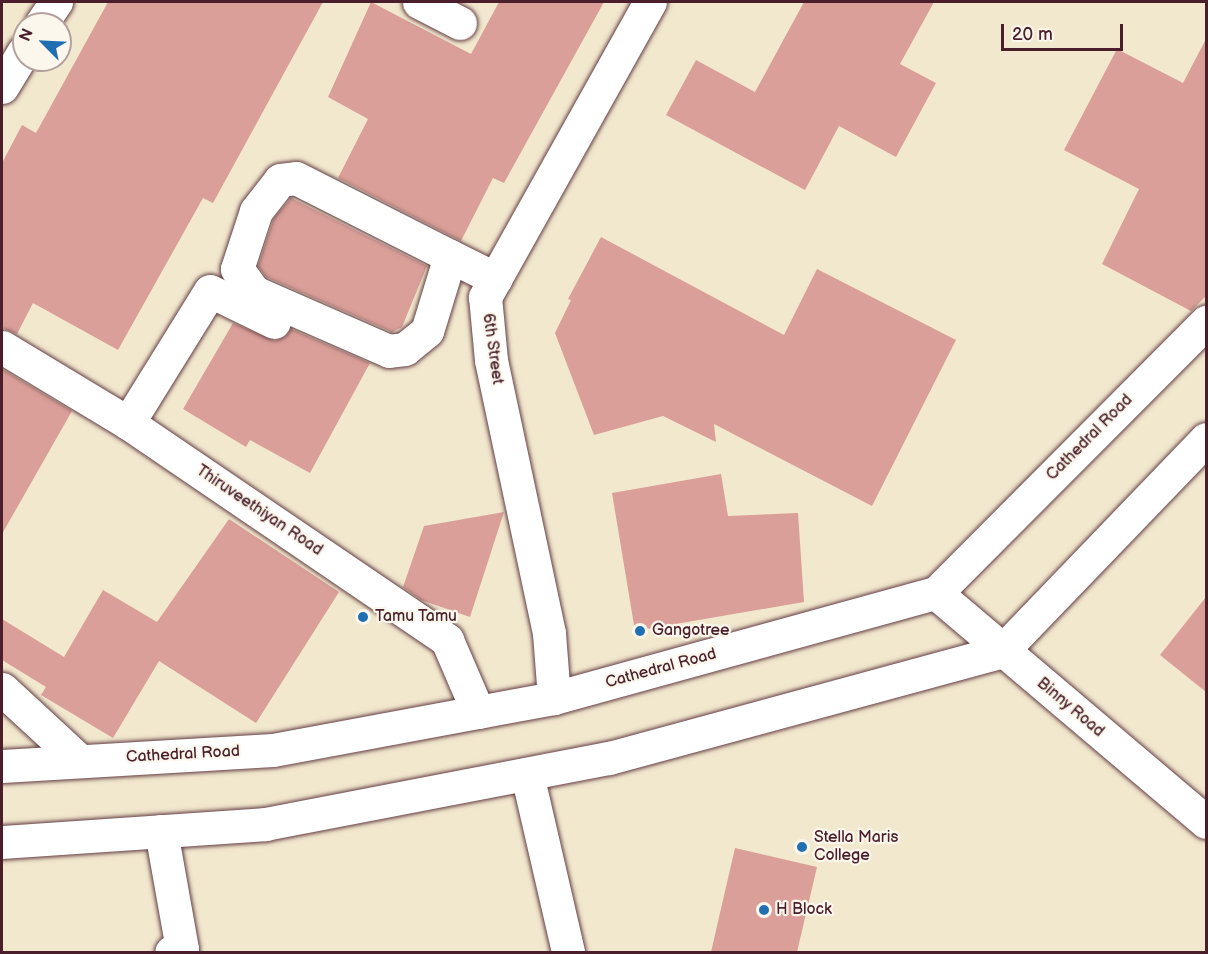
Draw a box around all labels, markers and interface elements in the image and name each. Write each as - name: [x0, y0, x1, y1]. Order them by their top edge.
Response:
- north arrow: [12, 12, 72, 72]
- scale bar: [1004, 12, 1126, 50]
- text: 20 m: [1012, 24, 1053, 45]
- text: N: [16, 26, 38, 45]
- street label: 6th Street: [477, 312, 507, 386]
- street label: Cathedral Road: [1043, 391, 1137, 485]
- street label: Thiruveethiyan Road: [192, 462, 326, 560]
- place label: Tamu Tamu: [375, 607, 457, 627]
- marker: Tamu Tamu: [356, 610, 370, 624]
- place label: Gangotree: [652, 621, 730, 641]
- marker: Gangotree: [633, 624, 647, 638]
- street label: Cathedral Road: [603, 645, 719, 693]
- street label: Binny Road: [1032, 674, 1108, 742]
- street label: Cathedral Road: [126, 742, 240, 768]
- place label: Stella Maris College: [814, 828, 898, 866]
- marker: Stella Maris College: [795, 840, 809, 854]
- place label: H Block: [776, 900, 832, 920]
- marker: H Block: [757, 903, 771, 917]

